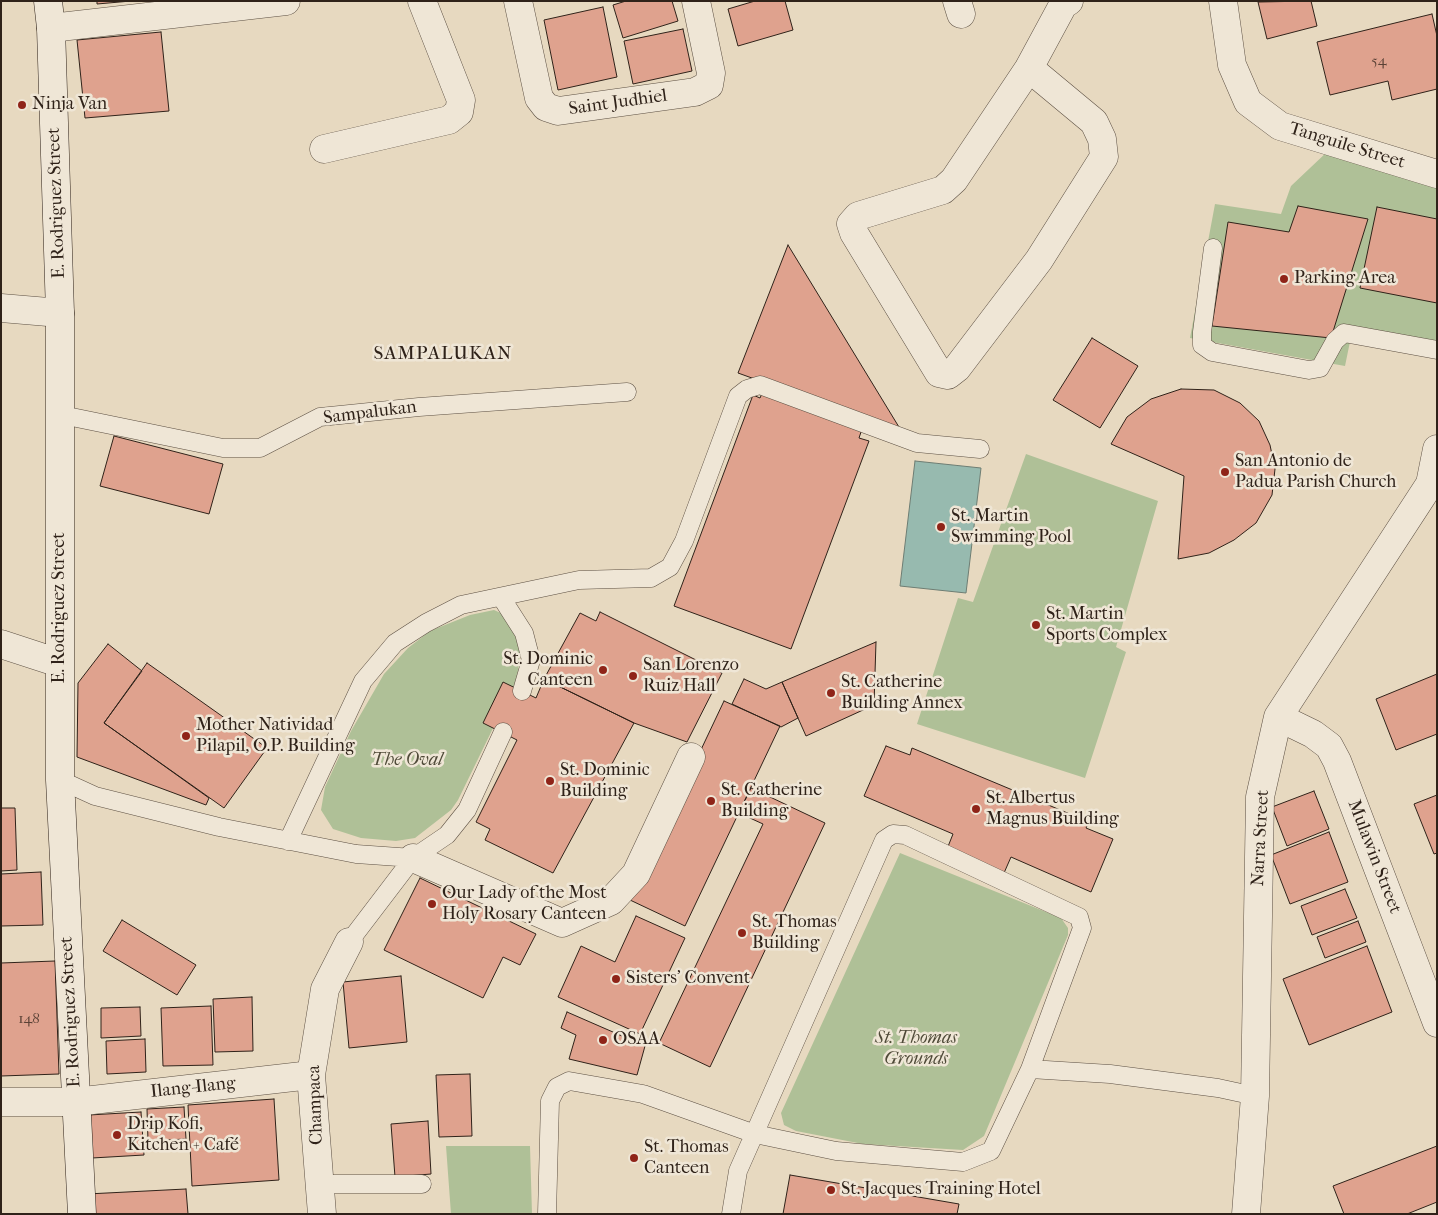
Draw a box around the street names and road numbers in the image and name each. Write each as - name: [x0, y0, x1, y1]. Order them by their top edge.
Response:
- street label: Saint Judhiel: [567, 85, 669, 121]
- street label: Tanguile Street: [1287, 118, 1407, 174]
- street label: E. Rodriguez Street: [44, 127, 70, 279]
- street label: Sampalukan: [322, 397, 418, 429]
- street label: E. Rodriguez Street: [49, 532, 71, 684]
- street label: Narra Street: [1248, 789, 1274, 887]
- street label: Mulawin Street: [1342, 797, 1406, 917]
- street label: E. Rodriguez Street: [56, 936, 86, 1088]
- street label: Champaca: [304, 1065, 328, 1145]
- street label: Ilang-Ilang: [149, 1073, 237, 1103]

